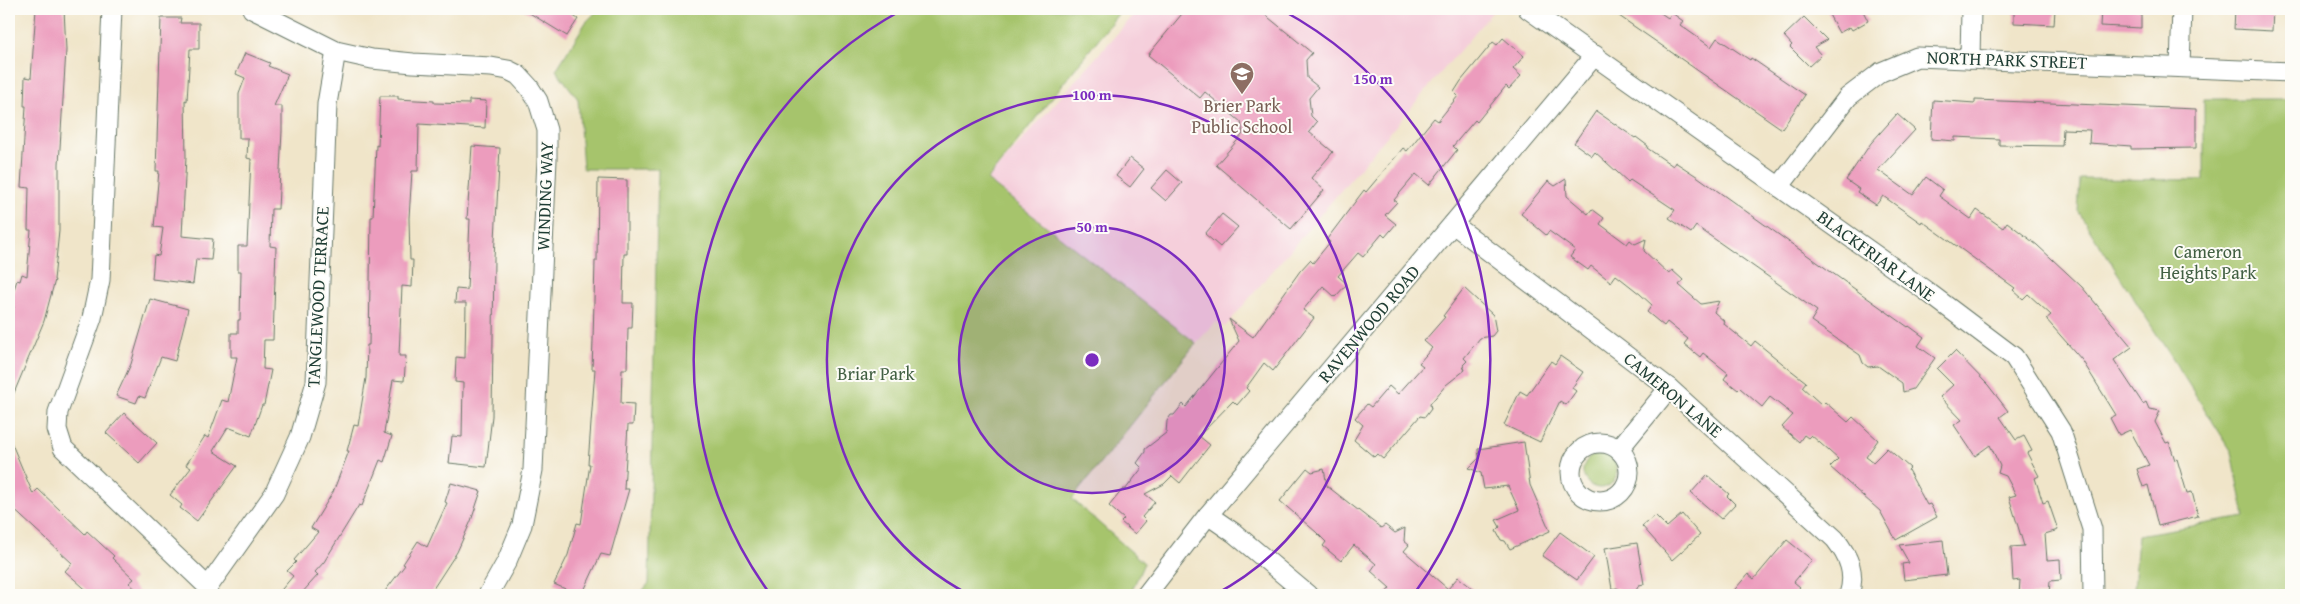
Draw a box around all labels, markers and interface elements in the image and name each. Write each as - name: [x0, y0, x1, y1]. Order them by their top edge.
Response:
- street label: NORTH PARK STREET: [1926, 43, 2088, 76]
- school or university icon: Brier Park Public School: [1229, 61, 1255, 95]
- text: 150 m: [1353, 68, 1393, 89]
- text: 100 m: [1072, 84, 1112, 105]
- place label: Brier Park Public School: [1192, 92, 1292, 140]
- street label: WINDING WAY: [529, 141, 560, 251]
- street label: BLACKFRIAR LANE: [1812, 203, 1941, 308]
- street label: TANGLEWOOD TERRACE: [299, 206, 336, 388]
- text: 50 m: [1076, 216, 1108, 237]
- park label: Cameron Heights Park: [2160, 238, 2257, 286]
- street label: RAVENWOOD ROAD: [1311, 259, 1426, 389]
- street label: CAMERON LANE: [1618, 345, 1729, 444]
- centre of rings: [1083, 351, 1101, 369]
- park label: Briar Park: [837, 360, 916, 387]

